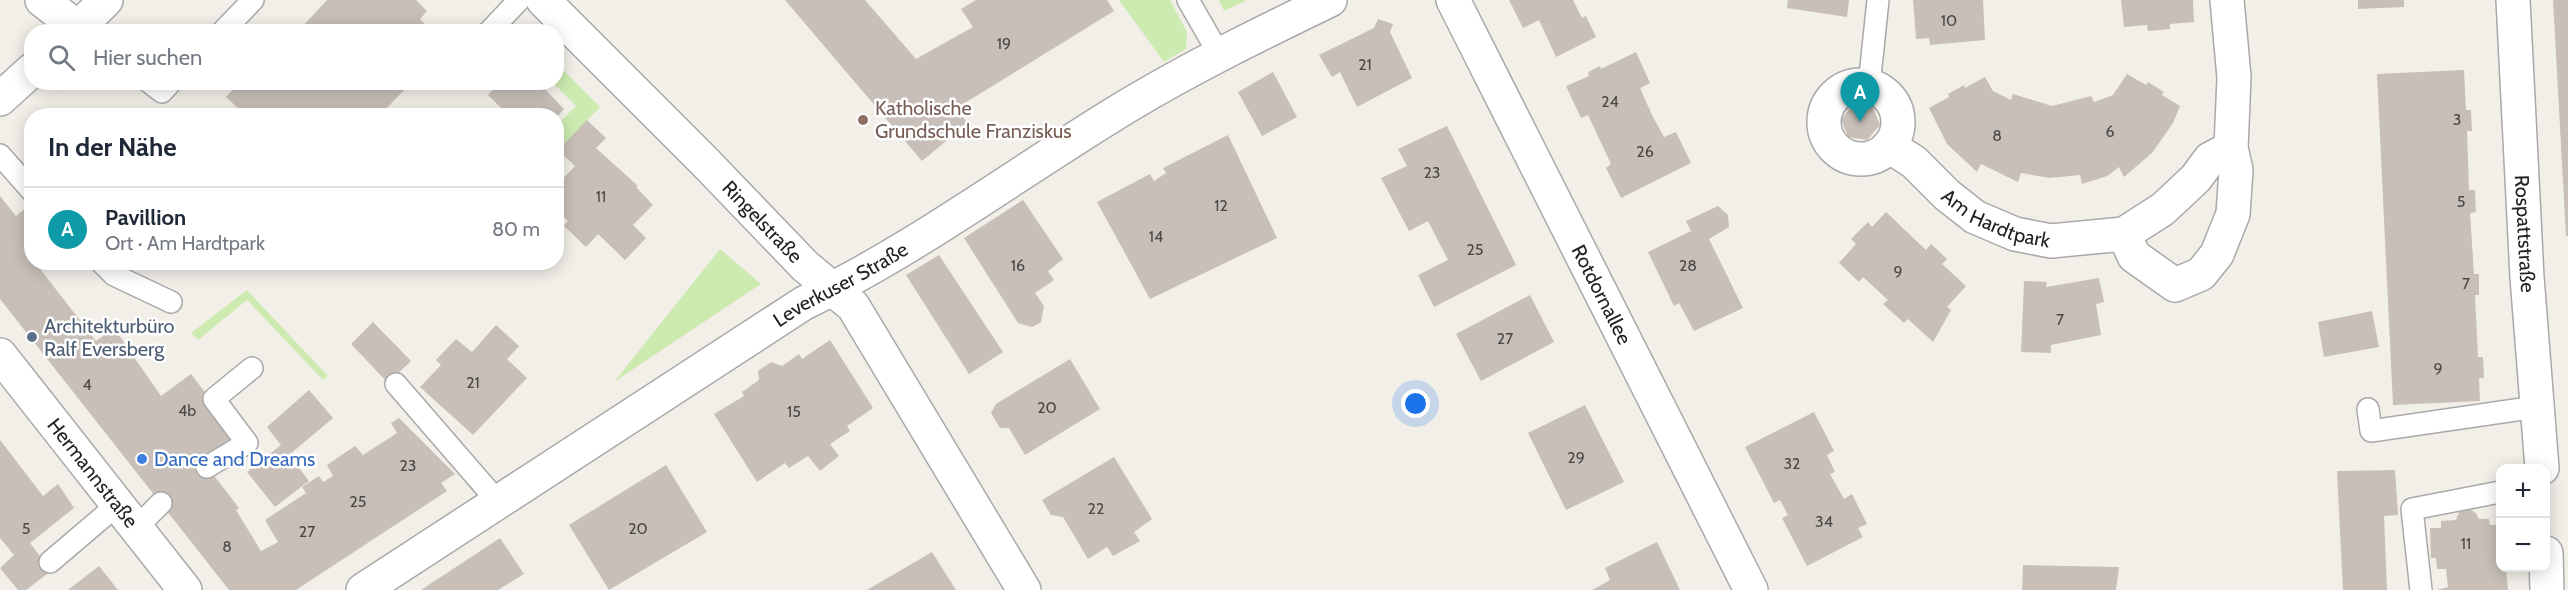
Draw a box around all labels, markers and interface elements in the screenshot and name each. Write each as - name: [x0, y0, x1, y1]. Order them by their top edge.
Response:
- house number: 10: [1941, 11, 1957, 30]
- search box: [24, 24, 564, 90]
- house number: 19: [997, 34, 1011, 53]
- icon: search: [45, 41, 78, 74]
- text: Hier suchen: [93, 44, 202, 71]
- house number: 21: [1358, 55, 1372, 74]
- pin: A: [1840, 72, 1880, 122]
- house number: 24: [1601, 92, 1619, 111]
- place label: Katholische Grundschule Franziskus: [875, 96, 1072, 143]
- house number: 3: [2453, 110, 2461, 129]
- marker: Katholische Grundschule Franziskus: [856, 113, 870, 127]
- house number: 6: [2105, 122, 2115, 141]
- house number: 8: [1992, 126, 2002, 145]
- text: In der Nähe: [48, 131, 177, 163]
- house number: 26: [1636, 142, 1654, 161]
- house number: 23: [1423, 163, 1441, 182]
- street label: Rospattstraße: [2510, 174, 2540, 293]
- street label: Ringelstraße: [717, 176, 807, 268]
- street label: Am Hardtpark: [1937, 184, 2052, 253]
- house number: 11: [596, 187, 606, 206]
- house number: 5: [2457, 192, 2465, 211]
- house number: 12: [1214, 196, 1228, 215]
- text: Pavillion: [105, 204, 186, 231]
- text: A: [61, 217, 74, 241]
- text: 80 m: [492, 217, 540, 241]
- house number: 14: [1149, 227, 1163, 246]
- text: Ort · Am Hardtpark: [105, 231, 265, 255]
- street label: Leverkuser Straße: [769, 237, 912, 332]
- house number: 25: [1466, 240, 1484, 259]
- street label: Rotdornallee: [1567, 241, 1637, 348]
- house number: 16: [1011, 256, 1025, 275]
- house number: 28: [1679, 256, 1697, 275]
- house number: 9: [1893, 262, 1903, 281]
- house number: 7: [2462, 274, 2470, 293]
- house number: 7: [2056, 310, 2064, 329]
- place label: Architekturbüro Ralf Eversberg: [44, 314, 175, 361]
- house number: 27: [1497, 329, 1513, 348]
- marker: Architekturbüro Ralf Eversberg: [25, 330, 39, 344]
- house number: 9: [2433, 359, 2443, 378]
- house number: 21: [466, 373, 480, 392]
- house number: 4: [82, 375, 92, 394]
- your location: [1401, 389, 1430, 418]
- house number: 20: [1037, 398, 1057, 417]
- house number: 4b: [178, 401, 196, 420]
- house number: 15: [787, 402, 801, 421]
- street label: Hermannstraße: [42, 413, 143, 532]
- place label: Dance and Dreams: [154, 447, 315, 471]
- house number: 29: [1567, 448, 1585, 467]
- marker: Dance and Dreams: [135, 452, 149, 466]
- house number: 32: [1783, 454, 1801, 473]
- house number: 23: [399, 456, 417, 475]
- map controls: [2496, 464, 2550, 572]
- button: +: [2496, 464, 2550, 518]
- house number: 25: [349, 492, 367, 511]
- house number: 22: [1088, 499, 1104, 518]
- house number: 34: [1815, 512, 1833, 531]
- button: −: [2496, 518, 2550, 572]
- house number: 5: [22, 519, 30, 538]
- house number: 20: [628, 519, 648, 538]
- house number: 27: [299, 522, 315, 541]
- house number: 11: [2461, 534, 2471, 553]
- house number: 8: [222, 537, 232, 556]

